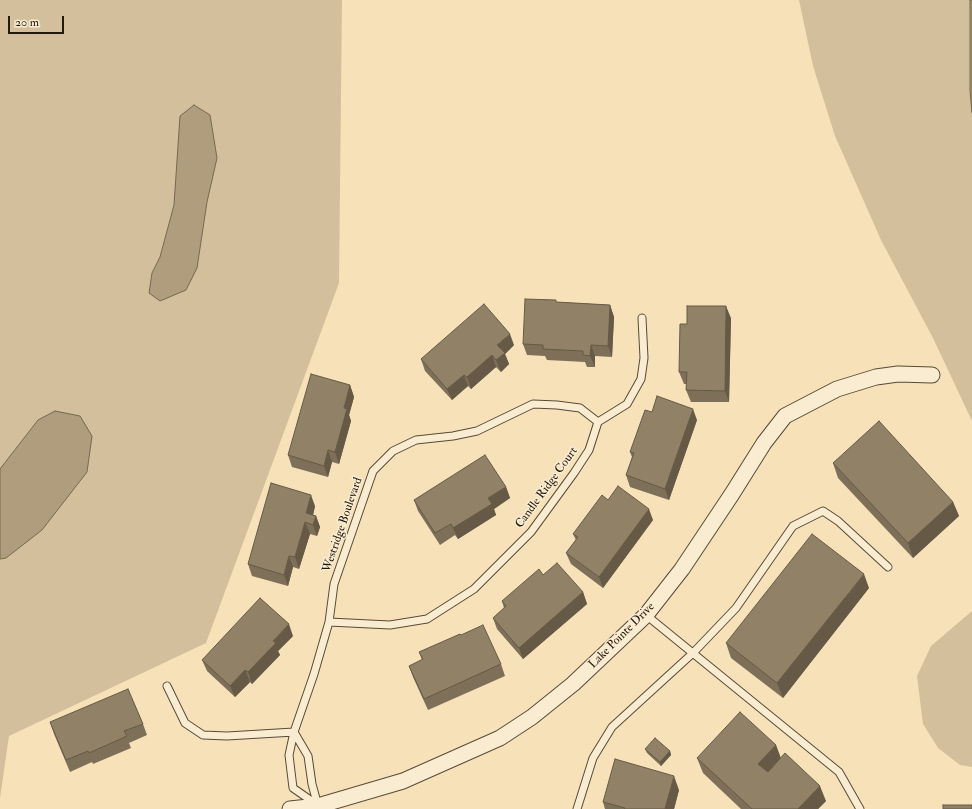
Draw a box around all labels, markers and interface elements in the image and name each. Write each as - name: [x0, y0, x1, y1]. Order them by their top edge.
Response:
- scale bar: [10, 8, 66, 34]
- text: 20 m: [15, 15, 39, 30]
- street label: Candle Ridge Court: [513, 445, 581, 531]
- street label: Westridge Boulevard: [320, 476, 366, 574]
- street label: Lake Pointe Drive: [586, 600, 658, 672]

